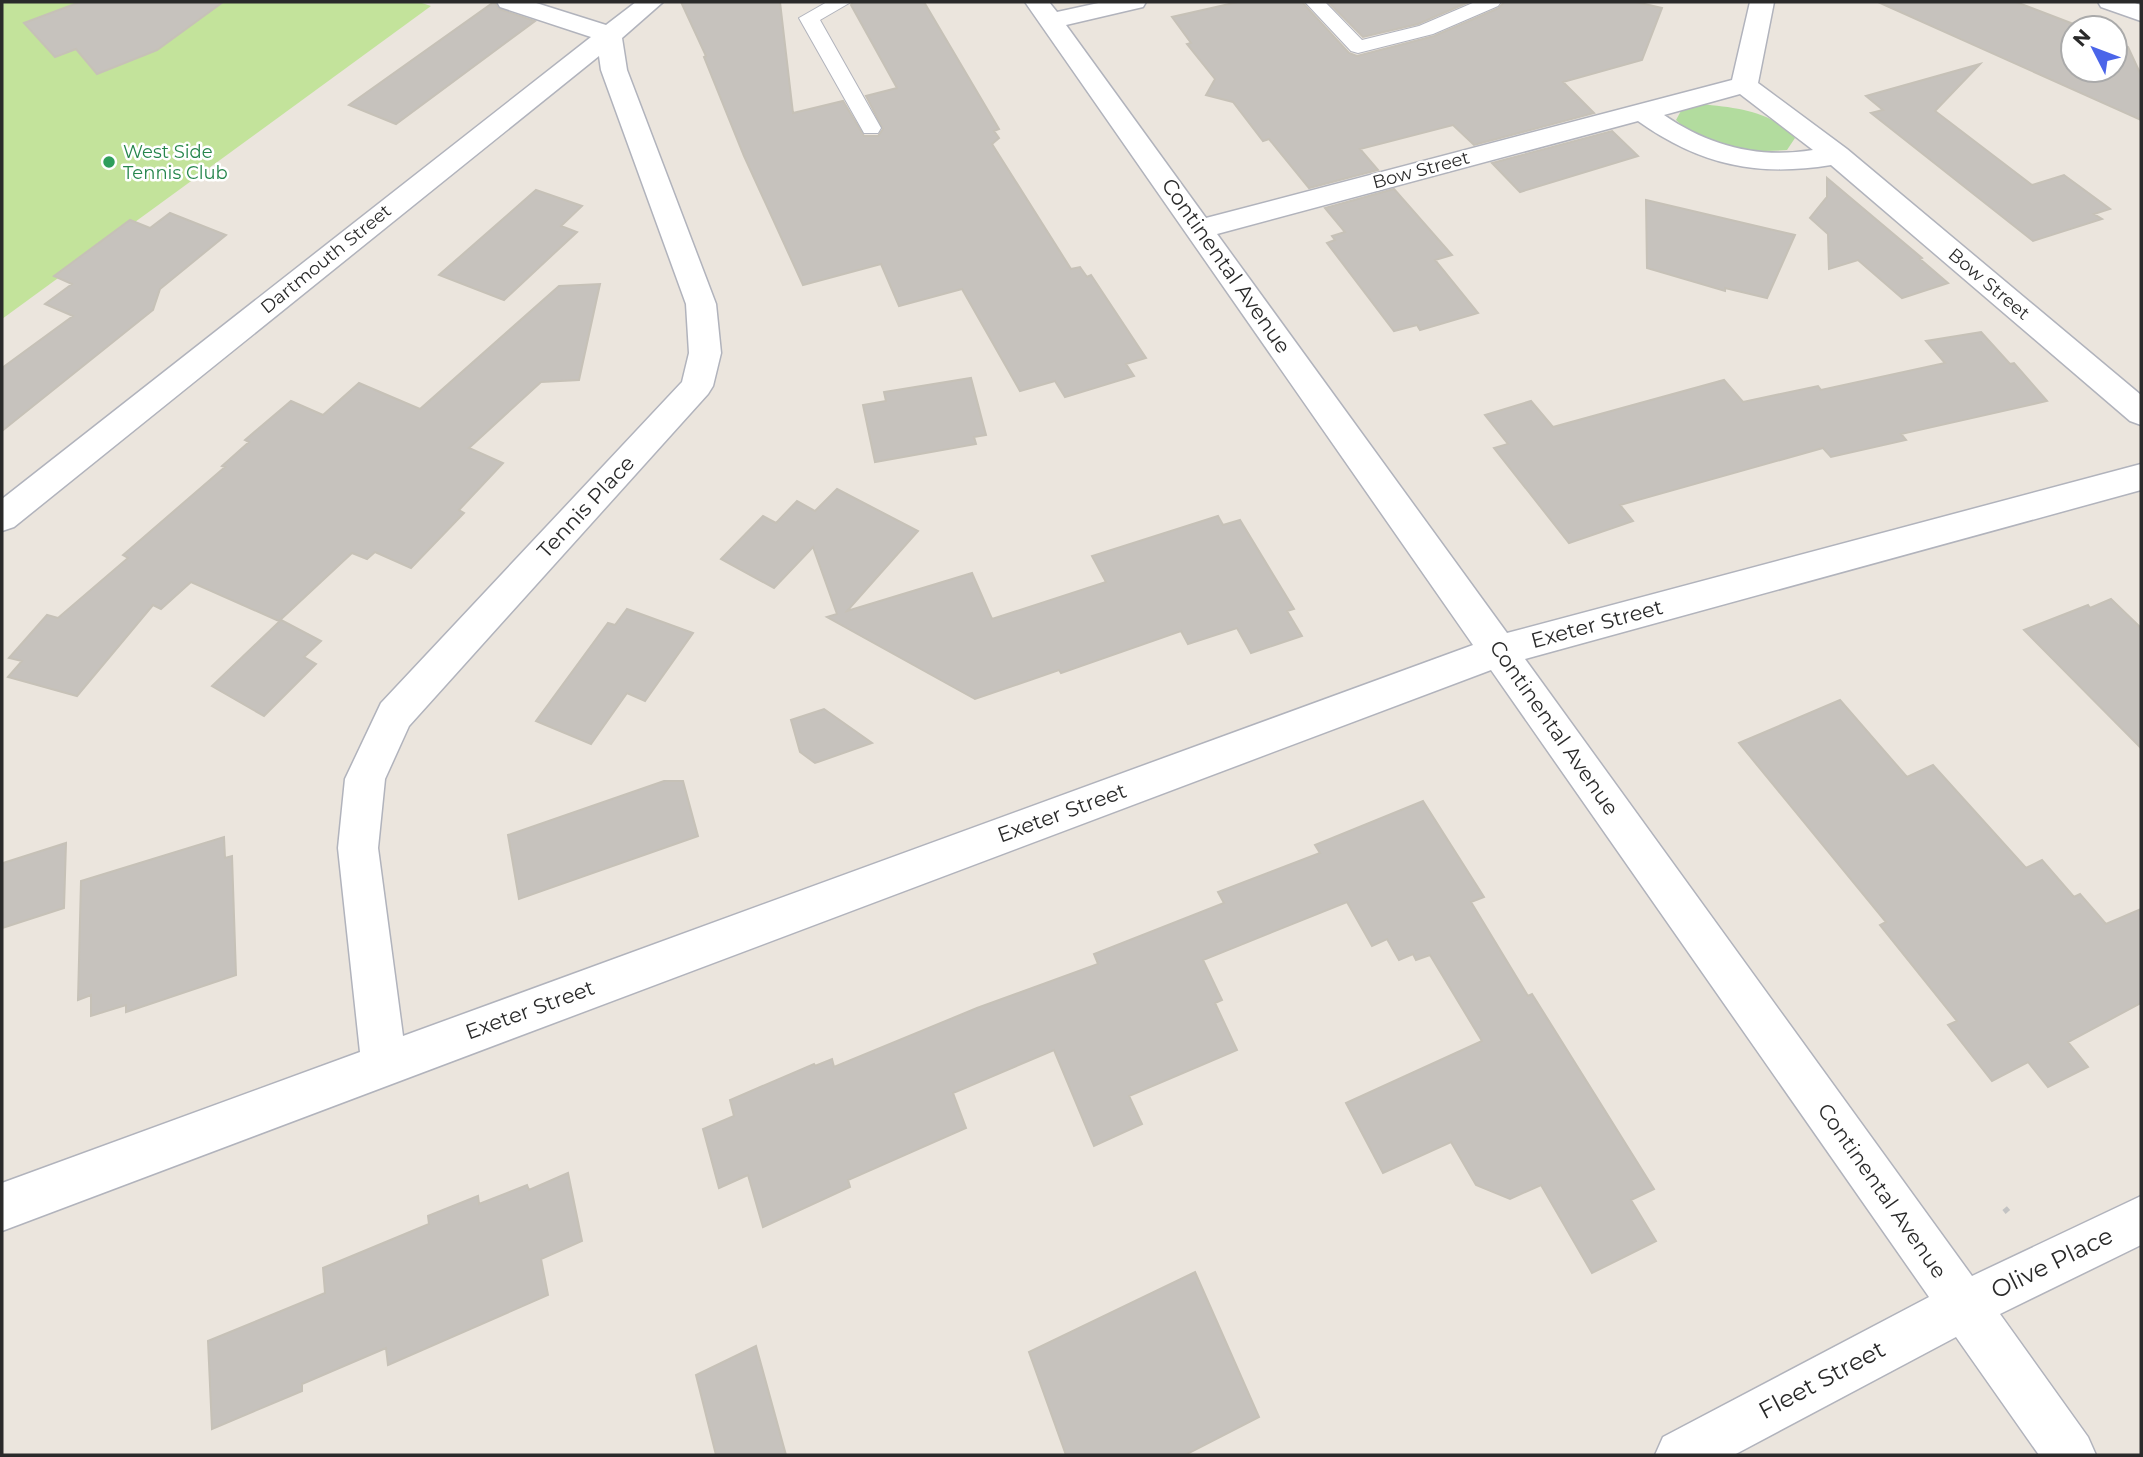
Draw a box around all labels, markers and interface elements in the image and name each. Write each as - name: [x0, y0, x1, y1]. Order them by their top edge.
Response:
- north arrow: [2059, 14, 2129, 84]
- text: N: [2068, 25, 2095, 51]
- place label: West Side Tennis Club: [123, 141, 228, 184]
- street label: Bow Street: [1370, 146, 1472, 194]
- marker: West Side Tennis Club: [101, 154, 117, 170]
- street label: Continental Avenue: [1157, 173, 1296, 358]
- street label: Dartmouth Street: [256, 200, 396, 318]
- street label: Bow Street: [1944, 244, 2034, 324]
- street label: Tennis Place: [532, 450, 639, 563]
- street label: Exeter Street: [1528, 594, 1666, 653]
- street label: Continental Avenue: [1485, 635, 1624, 820]
- street label: Exeter Street: [994, 778, 1130, 847]
- street label: Exeter Street: [462, 975, 598, 1044]
- street label: Continental Avenue: [1813, 1098, 1952, 1283]
- street label: Olive Place: [1986, 1221, 2118, 1305]
- street label: Fleet Street: [1753, 1334, 1890, 1425]

